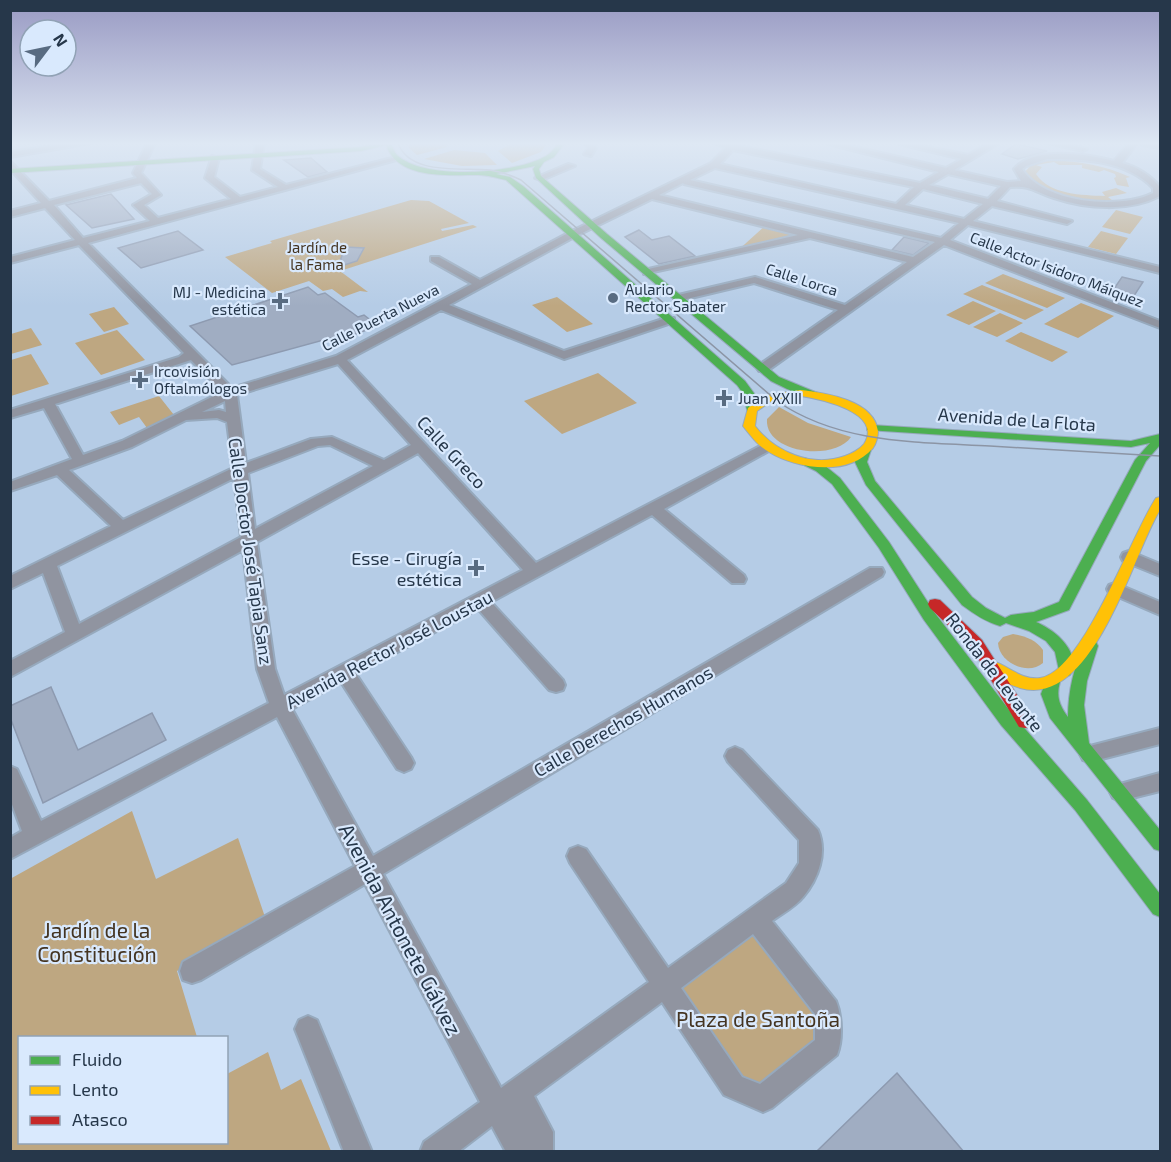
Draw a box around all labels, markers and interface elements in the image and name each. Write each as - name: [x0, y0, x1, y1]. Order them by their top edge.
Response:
- north arrow: [18, 18, 78, 78]
- text: N: [50, 30, 72, 50]
- street label: Calle Actor Isidoro Máiquez: [968, 228, 1146, 310]
- park label: Jardín de la Fama: [287, 238, 347, 273]
- street label: Calle Lorca: [764, 259, 840, 299]
- street label: Calle Puerta Nueva: [318, 280, 442, 354]
- place label: Aulario Rector Sabater: [625, 280, 726, 315]
- place label: MJ - Medicina estética: [173, 283, 266, 318]
- marker: Aulario Rector Sabater: [606, 291, 620, 305]
- marker: MJ - Medicina estética: [271, 292, 289, 310]
- place label: Ircovisión Oftalmólogos: [154, 362, 247, 397]
- marker: Ircovisión Oftalmólogos: [131, 371, 149, 389]
- marker: Juan XXIII: [715, 389, 733, 407]
- place label: Juan XXIII: [738, 389, 802, 407]
- street label: Avenida de La Flota: [937, 403, 1097, 435]
- street label: Calle Greco: [413, 411, 491, 493]
- street label: Calle Doctor José Tapia Sanz: [224, 436, 278, 666]
- place label: Esse - Cirugía estética: [351, 547, 462, 590]
- marker: Esse - Cirugía estética: [467, 559, 485, 577]
- street label: Avenida Rector José Loustau: [282, 585, 496, 713]
- street label: Ronda de Levante: [942, 608, 1048, 736]
- street label: Calle Derechos Humanos: [530, 661, 716, 781]
- street label: Avenida Antonete Gálvez: [335, 819, 467, 1039]
- park label: Jardín de la Constitución: [37, 917, 157, 966]
- park label: Plaza de Santoña: [676, 1006, 840, 1031]
- legend: [18, 1036, 228, 1144]
- text: Fluido: [72, 1048, 122, 1070]
- text: Lento: [72, 1078, 118, 1100]
- text: Atasco: [72, 1108, 128, 1130]

